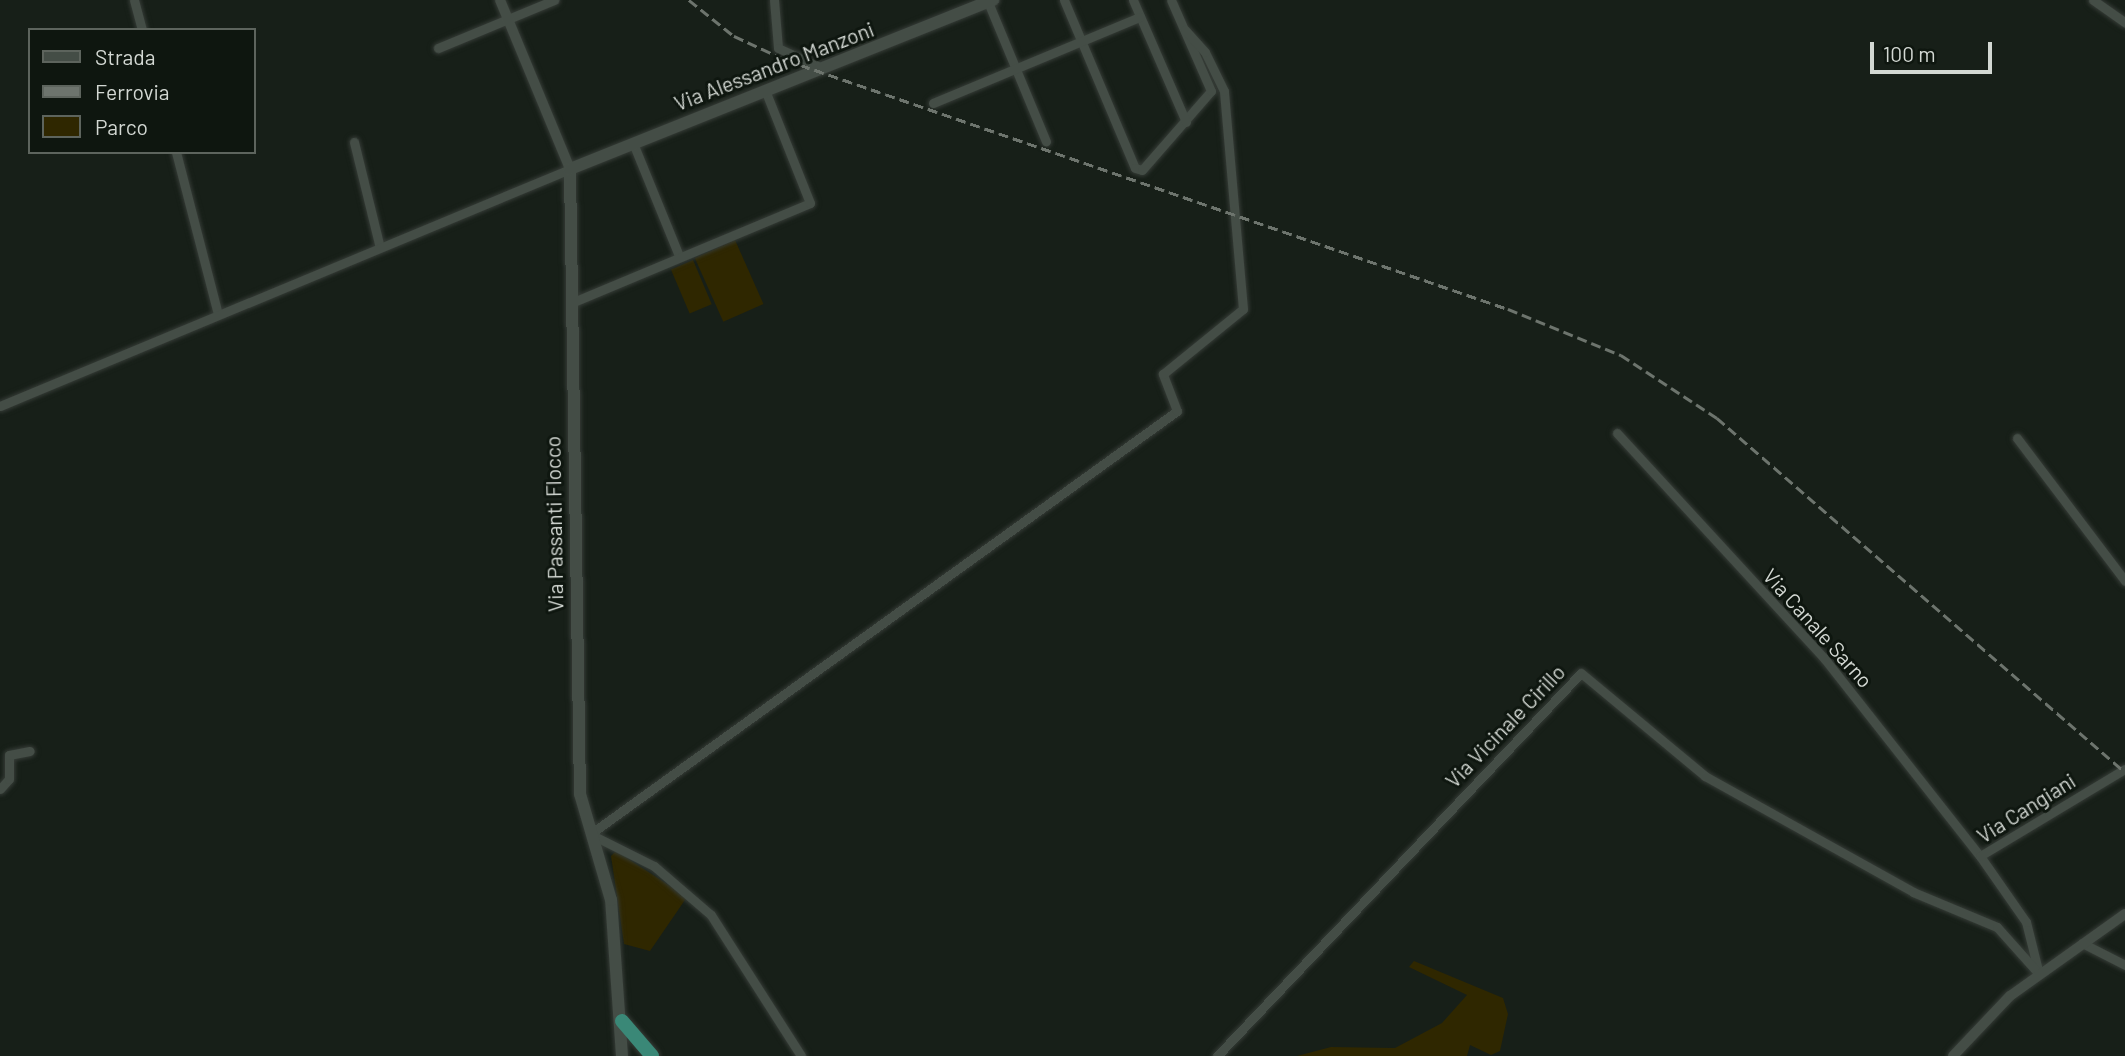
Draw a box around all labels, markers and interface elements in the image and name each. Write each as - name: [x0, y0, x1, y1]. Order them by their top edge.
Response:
- street label: Via Alessandro Manzoni: [670, 16, 878, 116]
- legend: [28, 28, 256, 154]
- scale bar: [1873, 28, 1996, 72]
- text: 100 m: [1883, 41, 1936, 66]
- text: Strada: [95, 44, 155, 69]
- text: Ferrovia: [95, 79, 170, 104]
- text: Parco: [95, 114, 148, 139]
- street label: Via Passanti Flocco: [540, 436, 568, 612]
- street label: Via Canale Sarno: [1758, 563, 1878, 693]
- street label: Via Vicinale Cirillo: [1440, 659, 1570, 793]
- street label: Via Cangiani: [1972, 768, 2080, 848]

